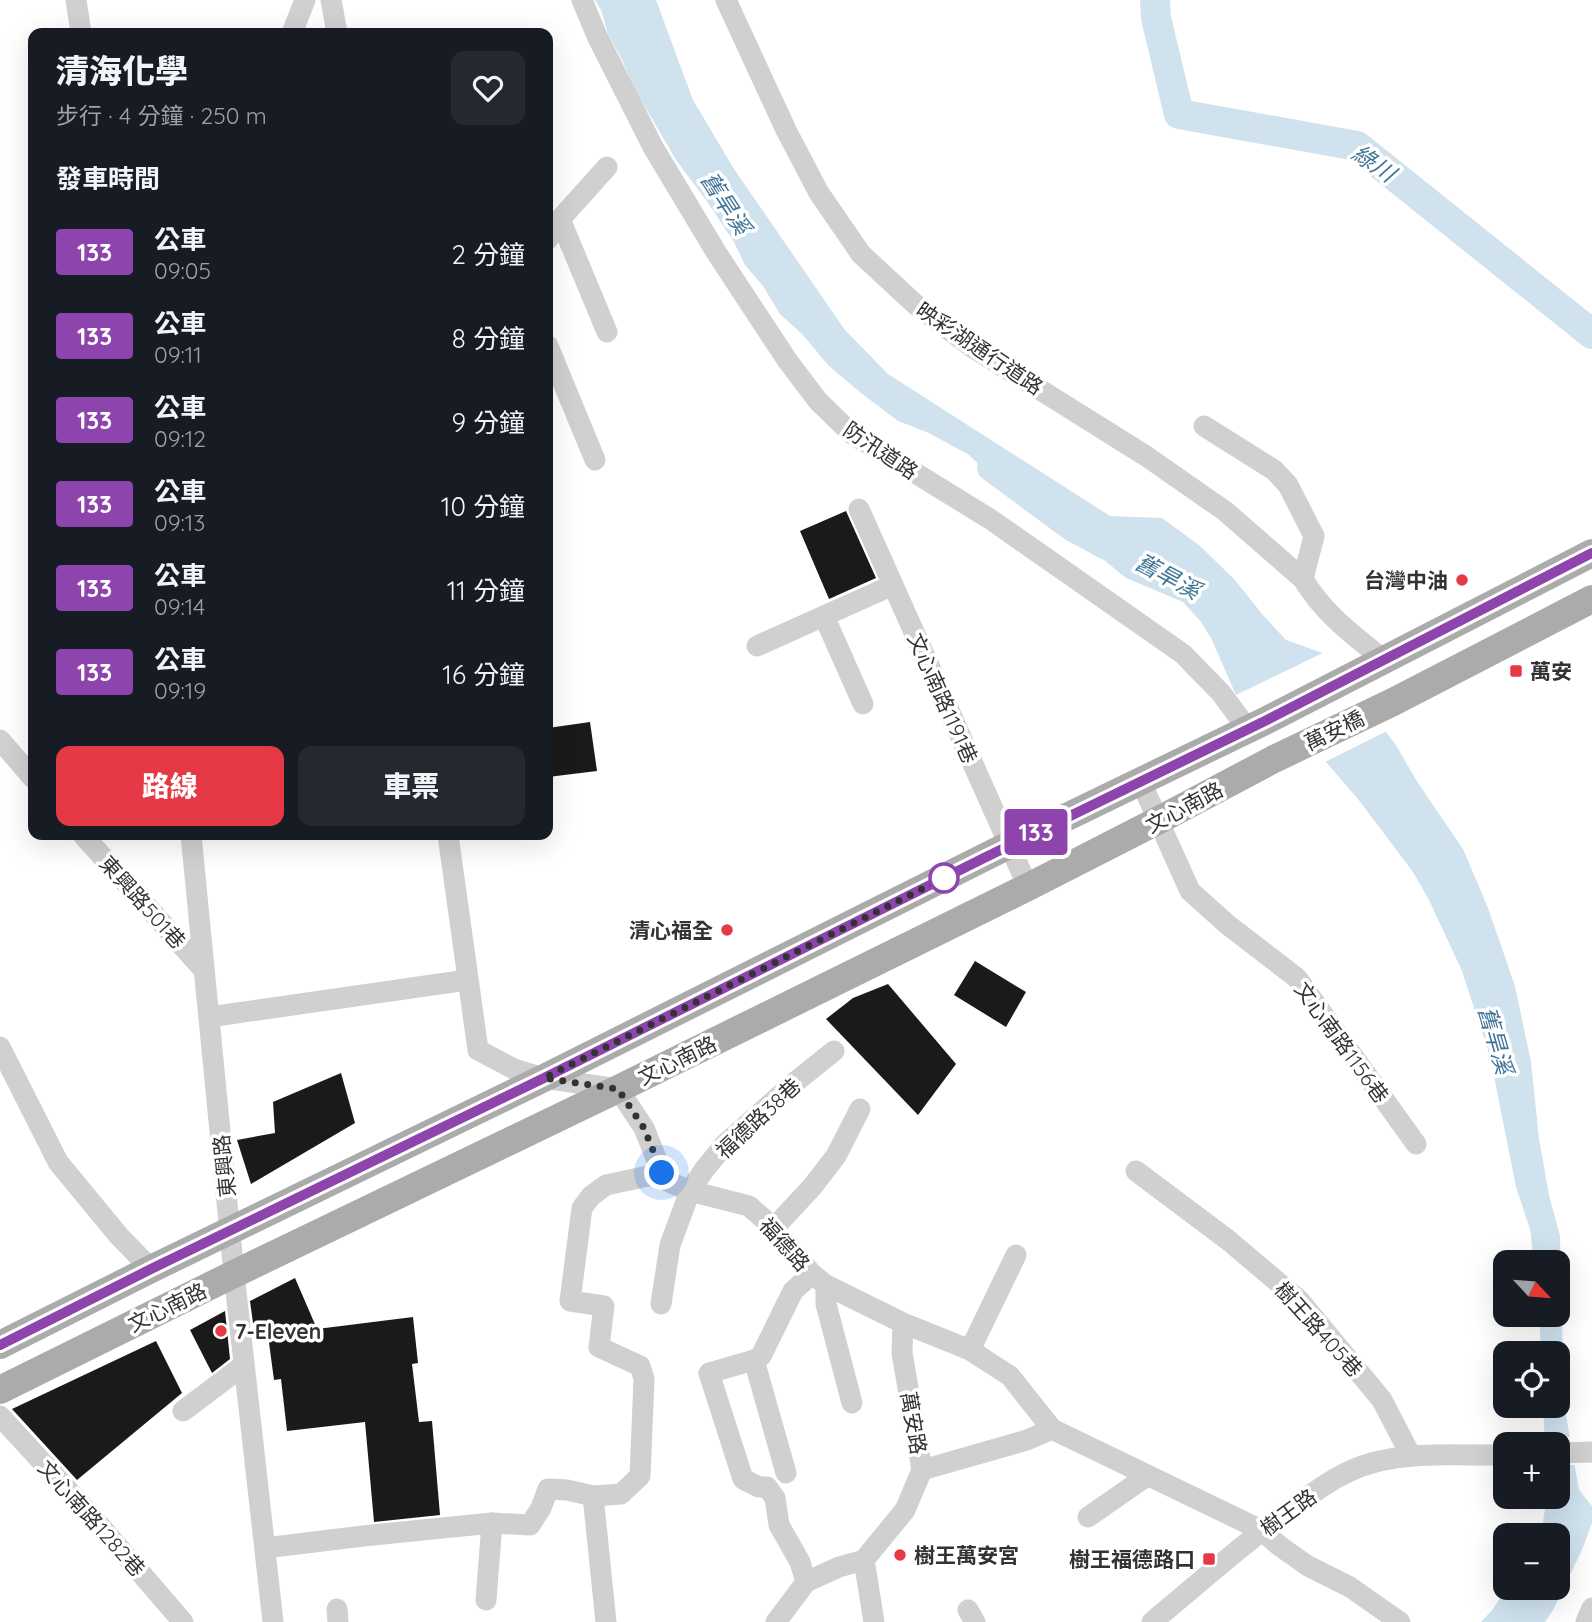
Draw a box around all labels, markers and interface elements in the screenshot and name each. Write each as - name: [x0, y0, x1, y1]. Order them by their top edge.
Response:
- text: 清海化學: [56, 50, 188, 91]
- button: heart: [451, 51, 525, 125]
- text: 步行 · 4 分鐘 · 250 m: [56, 101, 267, 130]
- water label: 綠川: [1347, 138, 1404, 190]
- text: 發車時間: [56, 162, 160, 195]
- water label: 舊旱溪: [695, 166, 759, 242]
- text: 公車: [154, 223, 206, 256]
- text: 133: [77, 237, 112, 267]
- text: 2 分鐘: [451, 238, 525, 271]
- text: 09:05: [154, 256, 211, 285]
- street label: 映彩湖通行道路: [912, 296, 1048, 400]
- text: 公車: [154, 307, 206, 340]
- text: 133: [77, 321, 112, 351]
- text: 8 分鐘: [452, 322, 525, 355]
- text: 09:11: [154, 340, 202, 369]
- text: 公車: [154, 391, 206, 424]
- text: 133: [77, 405, 112, 435]
- text: 9 分鐘: [451, 406, 525, 439]
- street label: 防汛道路: [839, 416, 923, 484]
- text: 09:12: [154, 424, 206, 453]
- text: 公車: [154, 475, 206, 508]
- text: 133: [77, 489, 112, 519]
- text: 10 分鐘: [441, 490, 525, 523]
- text: 09:13: [154, 508, 205, 537]
- water label: 舊旱溪: [1131, 547, 1208, 606]
- text: 公車: [154, 559, 206, 592]
- place label: 台灣中油: [1364, 567, 1448, 593]
- marker: 台灣中油: [1454, 572, 1470, 588]
- text: 133: [77, 573, 112, 603]
- text: 11 分鐘: [447, 574, 525, 607]
- text: 09:14: [154, 592, 205, 621]
- street label: 文心南路1191巷: [903, 629, 983, 767]
- text: 公車: [154, 643, 206, 676]
- text: 133: [77, 657, 112, 687]
- text: 16 分鐘: [442, 658, 525, 691]
- place label: 萬安: [1530, 658, 1572, 684]
- marker: 萬安: [1508, 663, 1524, 679]
- text: 09:19: [154, 676, 206, 705]
- street label: 萬安橋: [1300, 705, 1368, 755]
- button: 路線: [56, 746, 284, 826]
- button: 車票: [298, 746, 525, 826]
- street label: 文心南路: [1141, 776, 1227, 838]
- line badge: 133: [996, 809, 1076, 855]
- text: 133: [1018, 817, 1054, 847]
- street label: 東興路501巷: [95, 850, 191, 954]
- unlabelled marker: [929, 863, 959, 893]
- place label: 清心福全: [629, 917, 713, 943]
- marker: 清心福全: [719, 922, 735, 938]
- street label: 文心南路1156巷: [1289, 976, 1395, 1108]
- water label: 舊旱溪: [1473, 1003, 1520, 1080]
- street label: 文心南路: [634, 1030, 720, 1090]
- street label: 福德路38巷: [710, 1072, 806, 1164]
- street label: 東興路: [208, 1133, 240, 1199]
- your location: [644, 1155, 679, 1190]
- street label: 福德路: [754, 1212, 816, 1276]
- north arrow: [1493, 1250, 1570, 1326]
- map controls: [1493, 1250, 1570, 1600]
- street label: 樹王路405巷: [1270, 1276, 1368, 1382]
- street label: 文心南路: [124, 1277, 210, 1337]
- place label: 7-Eleven: [235, 1318, 321, 1344]
- marker: 7-Eleven: [213, 1323, 229, 1339]
- button: locate: [1493, 1341, 1570, 1418]
- street label: 萬安路: [896, 1390, 932, 1456]
- button: +: [1493, 1432, 1570, 1509]
- street label: 文心南路1282巷: [33, 1455, 151, 1581]
- street label: 樹王路: [1255, 1483, 1321, 1541]
- button: −: [1493, 1523, 1570, 1600]
- place label: 樹王萬安宮: [914, 1542, 1019, 1568]
- place label: 樹王福德路口: [1069, 1546, 1195, 1572]
- marker: 樹王萬安宮: [892, 1547, 908, 1563]
- marker: 樹王福德路口: [1201, 1551, 1217, 1567]

